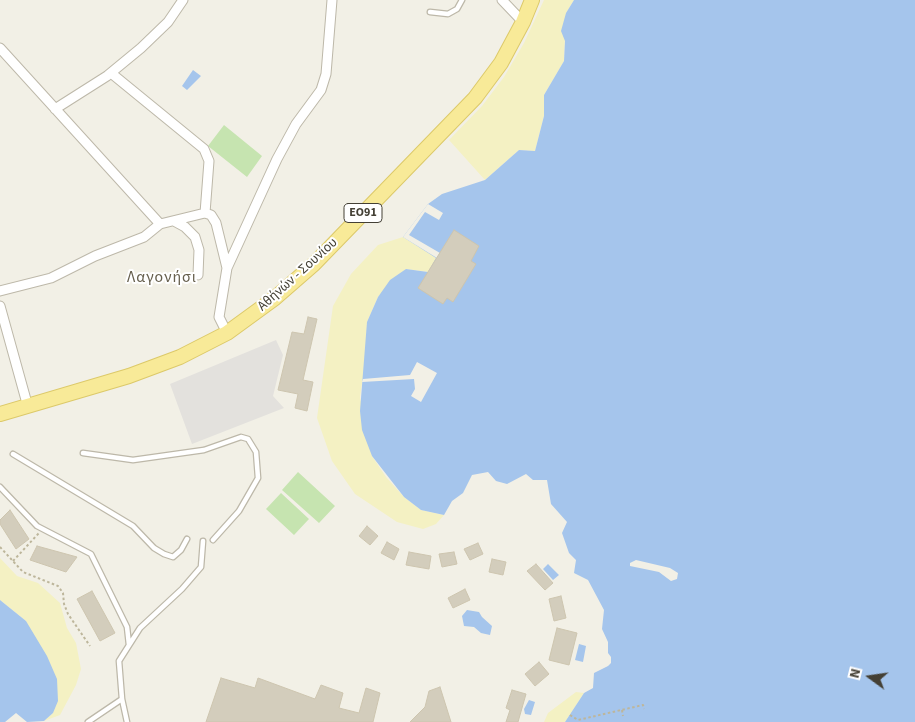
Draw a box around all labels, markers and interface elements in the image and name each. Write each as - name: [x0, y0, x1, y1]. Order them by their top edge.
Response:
- road number: ΕΟ91: [344, 204, 382, 222]
- street label: Αθήνών - Σουνίου: [255, 235, 341, 315]
- district label: Λαγονήσι: [126, 268, 198, 288]
- north arrow: [845, 652, 895, 702]
- text: N: [845, 666, 866, 680]

